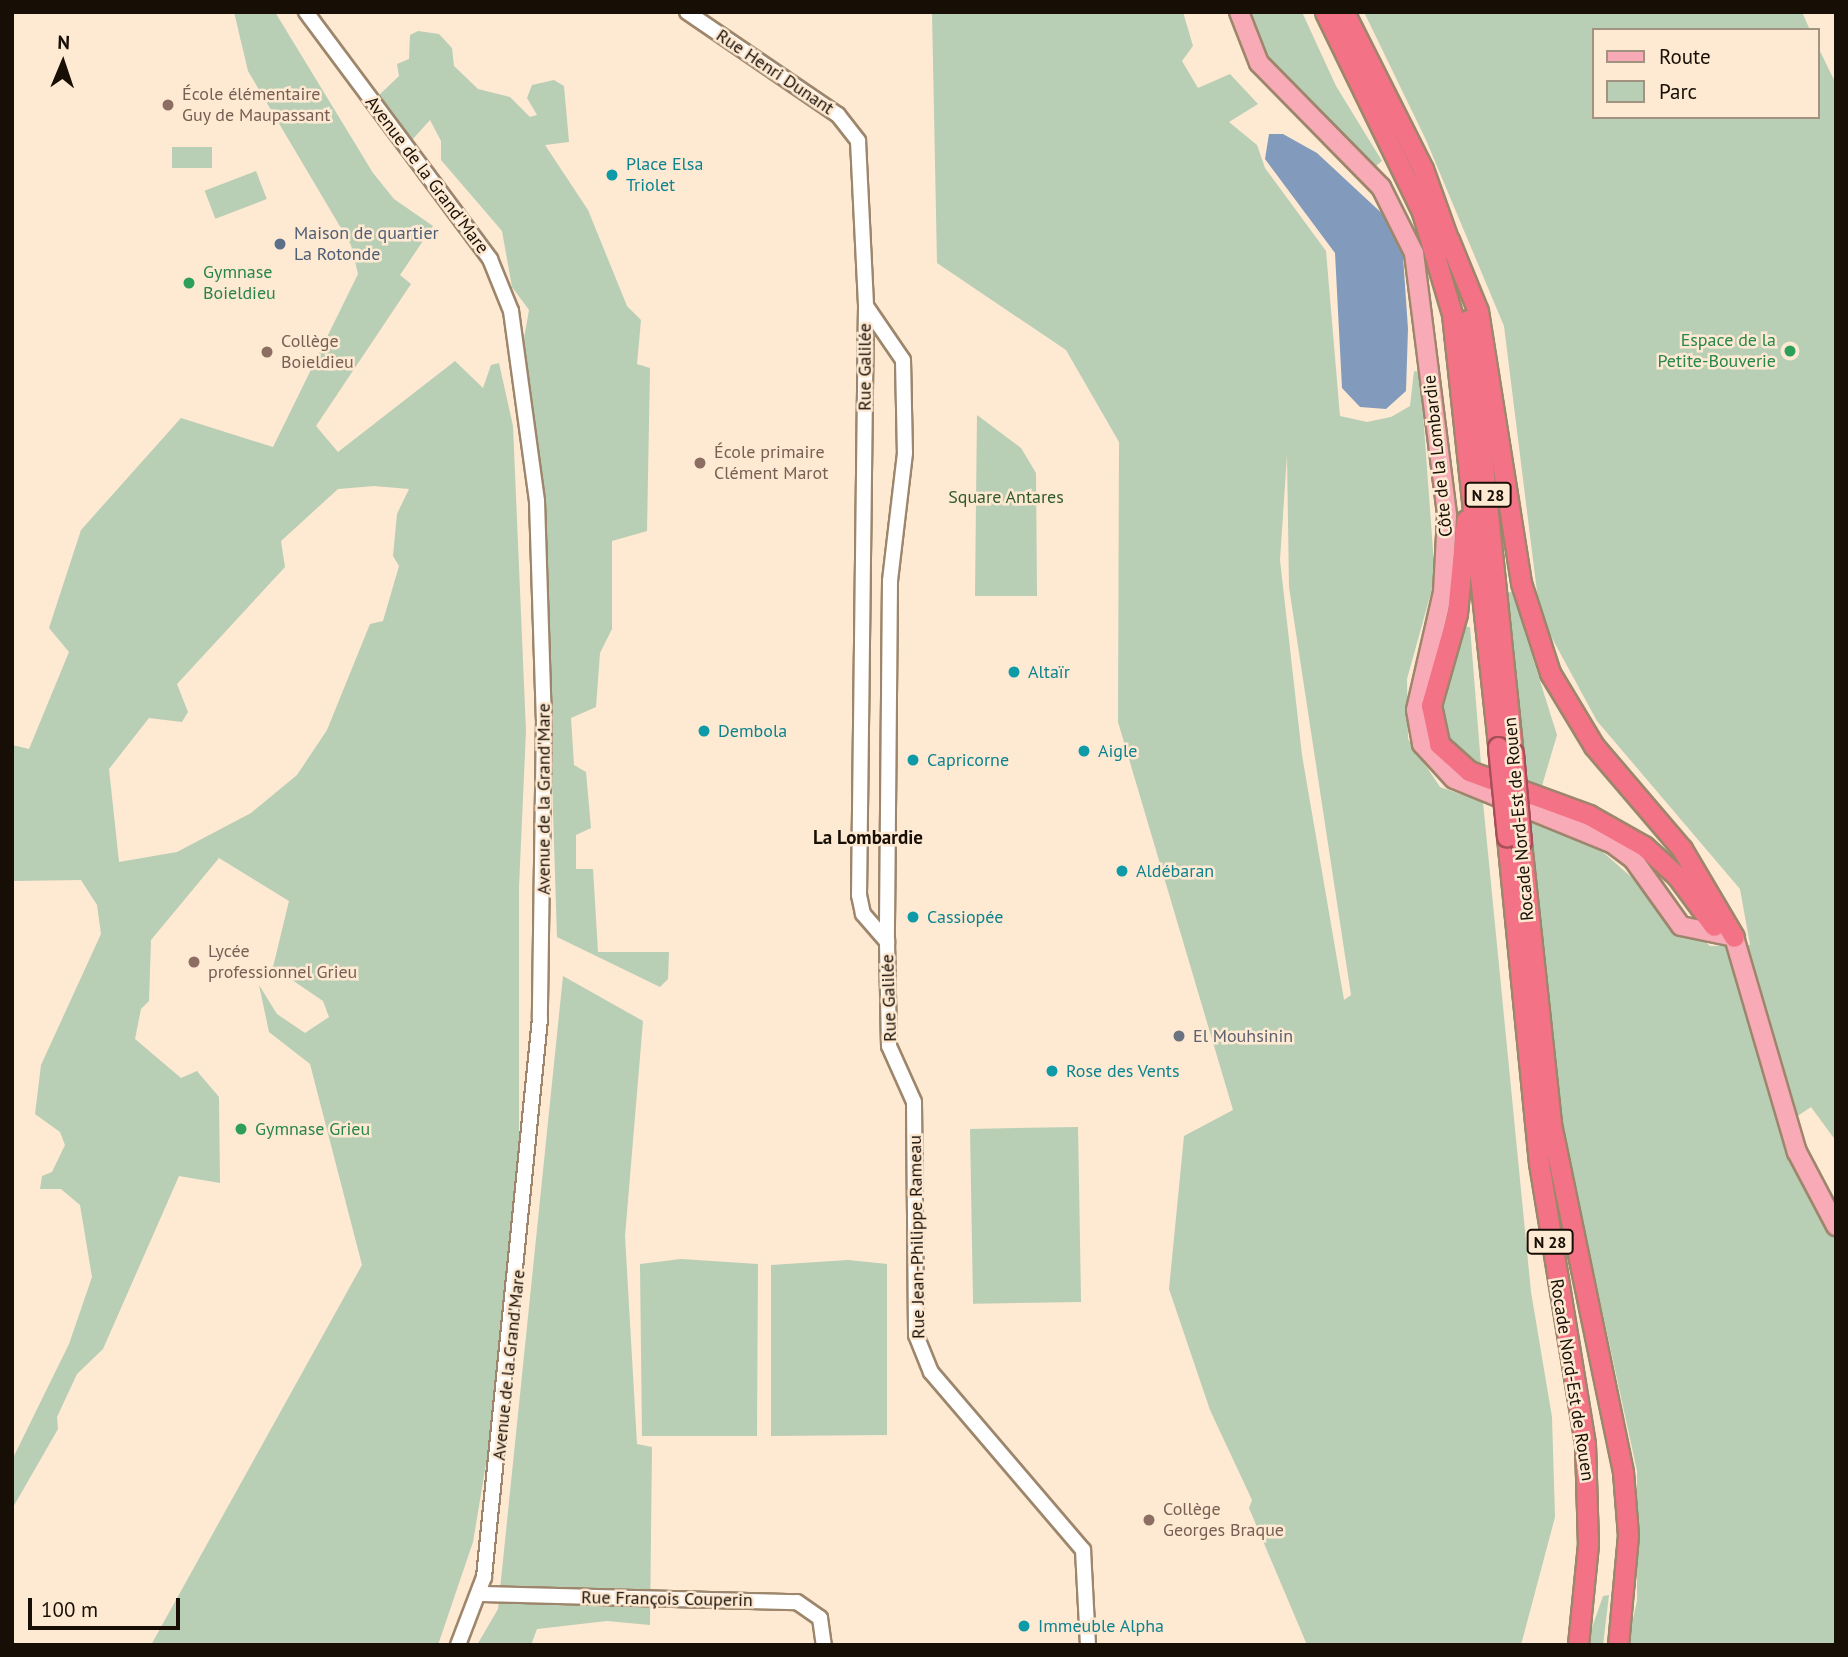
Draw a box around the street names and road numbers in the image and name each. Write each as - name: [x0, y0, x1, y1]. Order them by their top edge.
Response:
- street label: Rue Henri Dunant: [712, 25, 838, 119]
- street label: Avenue de la Grand'Mare: [361, 92, 493, 258]
- street label: Rue Galilée: [854, 323, 876, 411]
- street label: Côte de la Lombardie: [1419, 374, 1457, 538]
- road number: N 28: [1464, 482, 1512, 508]
- street label: Avenue de la Grand'Mare: [533, 703, 555, 895]
- street label: Rocade Nord-Est de Rouen: [1499, 716, 1539, 922]
- street label: Rue Galilée: [877, 954, 901, 1042]
- street label: Rue Jean-Philippe Rameau: [904, 1135, 930, 1339]
- road number: N 28: [1526, 1230, 1574, 1254]
- street label: Avenue de la Grand'Mare: [488, 1269, 530, 1461]
- street label: Rocade Nord-Est de Rouen: [1545, 1277, 1599, 1483]
- street label: Rue François Couperin: [581, 1587, 753, 1611]

